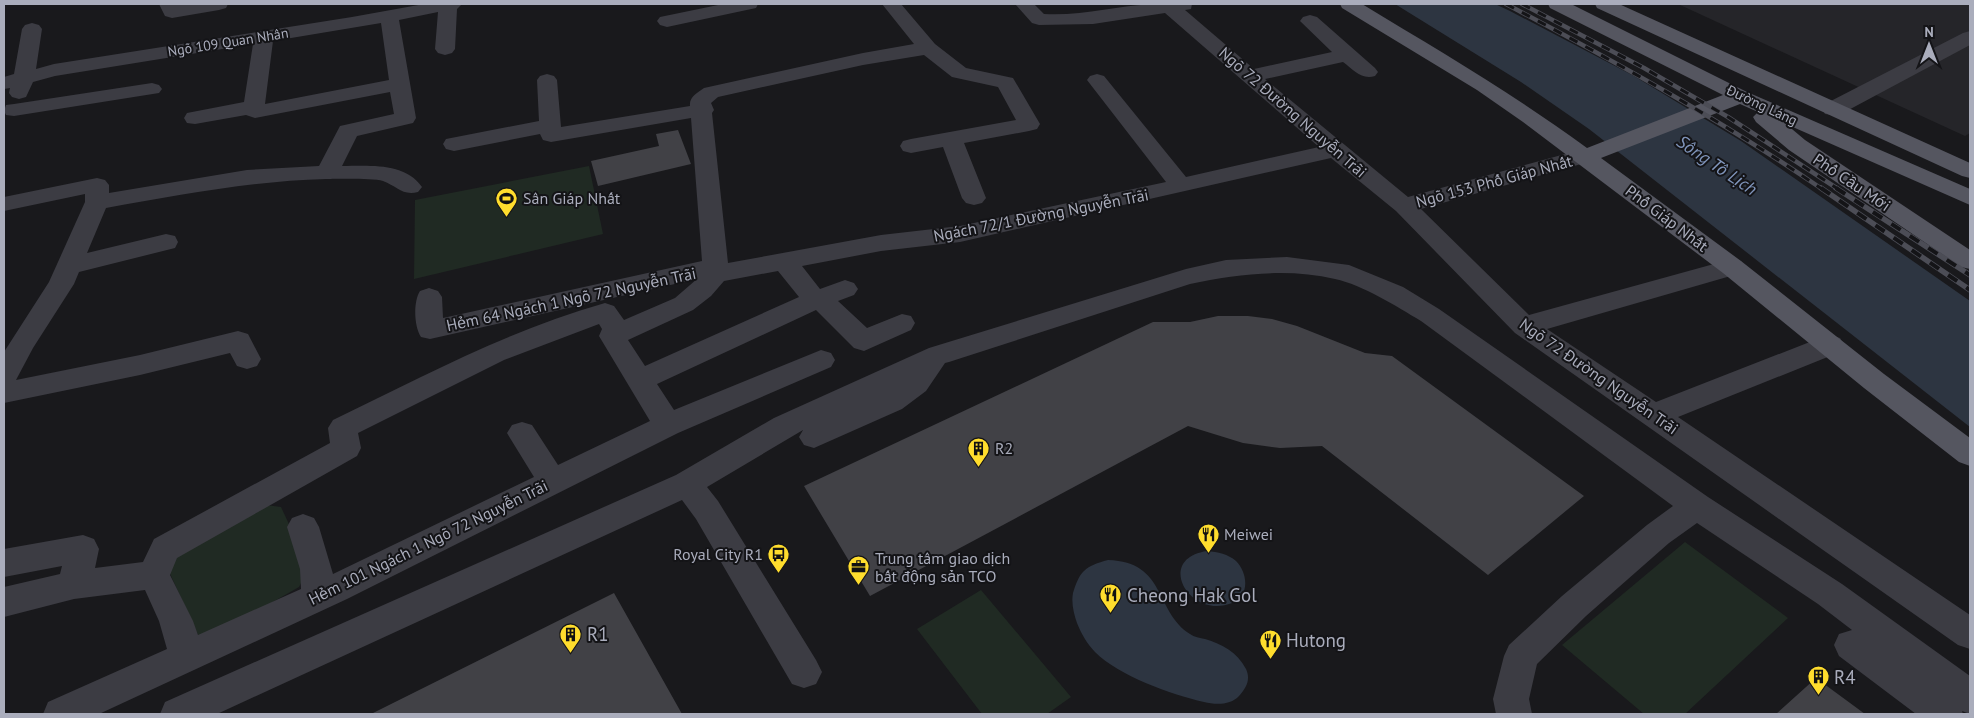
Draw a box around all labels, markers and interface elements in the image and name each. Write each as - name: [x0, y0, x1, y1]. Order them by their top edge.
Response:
- north arrow: [1904, 20, 1954, 70]
- text: N: [1924, 23, 1934, 41]
- street label: Ngõ 109 Quan Nhân: [166, 24, 290, 60]
- street label: Ngõ 72 Đường Nguyễn Trãi: [1215, 42, 1371, 182]
- street label: Đường Láng: [1723, 80, 1800, 129]
- water label: Sông Tô Lịch: [1672, 130, 1762, 200]
- street label: Phố Cầu Mới: [1810, 149, 1894, 215]
- street label: Ngõ 153 Phố Giáp Nhất: [1414, 150, 1575, 211]
- street label: Phố Giáp Nhất: [1622, 180, 1713, 256]
- street label: Ngách 72/1 Đường Nguyễn Trãi: [932, 184, 1150, 246]
- sports icon: Sân Giáp Nhất: [495, 186, 519, 217]
- place label: Sân Giáp Nhất: [523, 188, 621, 208]
- street label: Hẻm 64 Ngách 1 Ngõ 72 Nguyễn Trãi: [444, 263, 698, 335]
- street label: Ngõ 72 Đường Nguyễn Trãi: [1516, 314, 1682, 438]
- building icon: R2: [967, 436, 991, 467]
- place label: R2: [995, 438, 1013, 458]
- street label: Hẻm 101 Ngách 1 Ngõ 72 Nguyễn Trãi: [305, 475, 551, 609]
- restaurant icon: Meiwei: [1196, 522, 1220, 553]
- place label: Meiwei: [1224, 524, 1273, 544]
- bus stop icon: Royal City R1: [767, 542, 791, 573]
- place label: Royal City R1: [673, 544, 763, 564]
- place label: Trung tâm giao dịch bất động sản TCO: [875, 548, 1010, 586]
- office icon: Trung tâm giao dịch bất động sản TCO: [847, 555, 871, 586]
- restaurant icon: Cheong Hak Gol: [1099, 583, 1123, 614]
- place label: Cheong Hak Gol: [1127, 583, 1257, 607]
- building icon: R1: [559, 622, 583, 653]
- place label: R1: [587, 622, 609, 646]
- restaurant icon: Hutong: [1258, 628, 1282, 659]
- place label: Hutong: [1286, 628, 1346, 652]
- building icon: R4: [1806, 665, 1830, 696]
- place label: R4: [1834, 665, 1856, 689]

